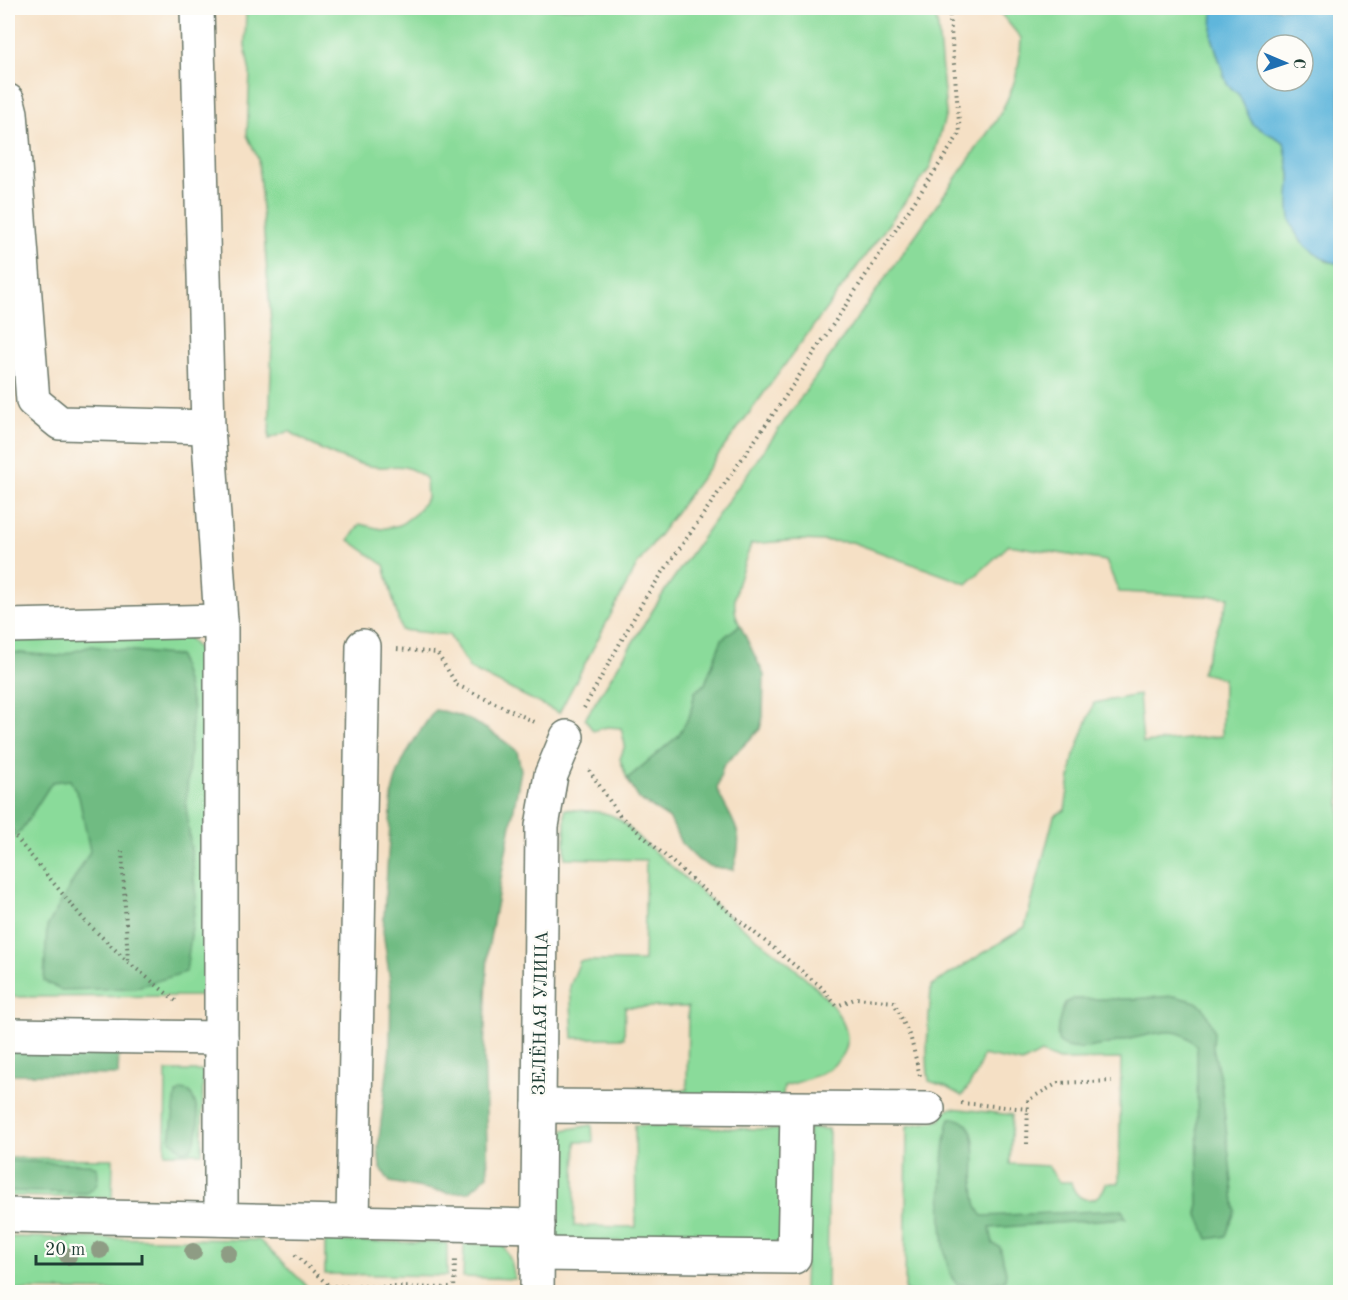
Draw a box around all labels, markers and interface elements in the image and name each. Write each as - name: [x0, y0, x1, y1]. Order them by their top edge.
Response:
- north arrow: [1255, 33, 1315, 93]
- text: С: [1290, 58, 1306, 69]
- street label: ЗЕЛЁНАЯ УЛИЦА: [528, 930, 551, 1096]
- scale bar: [36, 1228, 142, 1266]
- text: 20 m: [45, 1241, 85, 1259]

